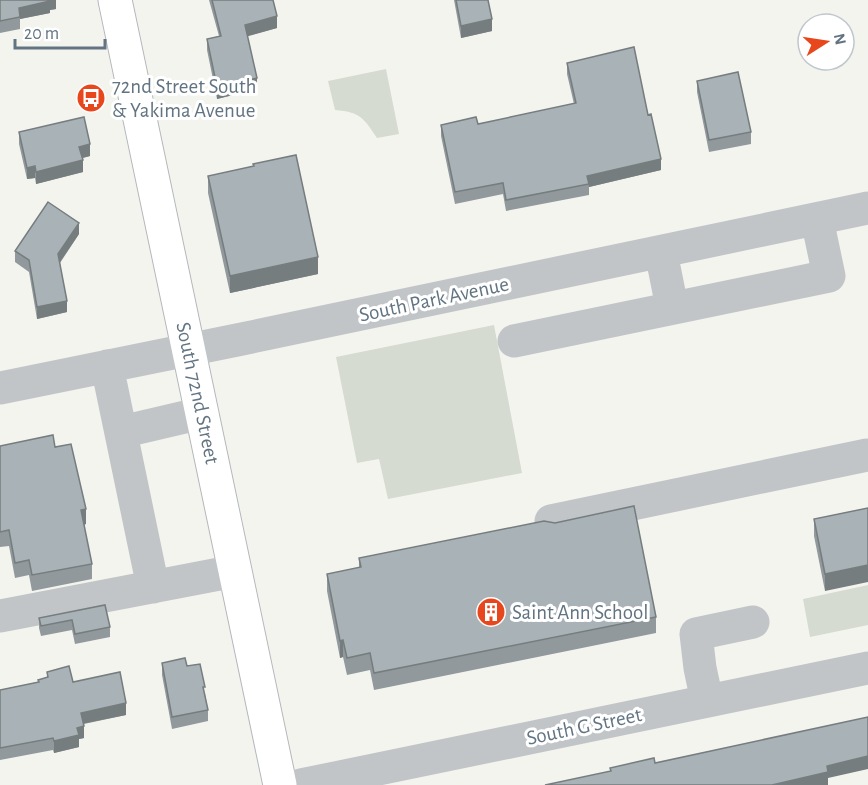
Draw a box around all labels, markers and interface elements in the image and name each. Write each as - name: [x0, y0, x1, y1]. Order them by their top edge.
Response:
- scale bar: [15, 12, 105, 50]
- north arrow: [796, 12, 856, 72]
- text: 20 m: [24, 25, 59, 43]
- text: N: [831, 32, 849, 46]
- place label: 72nd Street South & Yakima Avenue: [112, 76, 257, 121]
- bus stop icon: 72nd Street South & Yakima Avenue: [75, 82, 107, 114]
- street label: South Park Avenue: [357, 273, 511, 326]
- street label: South 72nd Street: [172, 320, 223, 466]
- building icon: Saint Ann School: [475, 596, 507, 628]
- place label: Saint Ann School: [512, 602, 648, 623]
- street label: South G Street: [525, 704, 644, 749]

